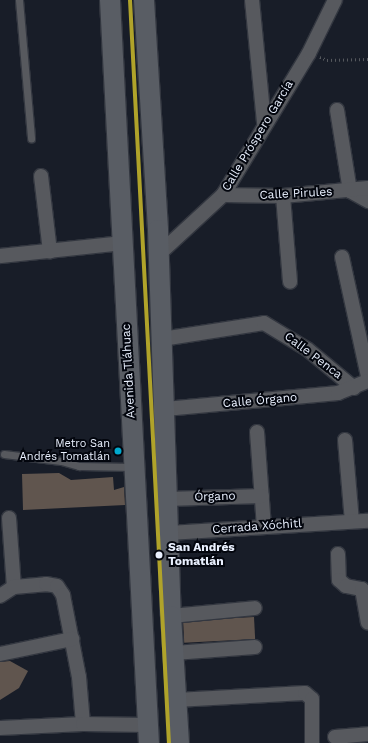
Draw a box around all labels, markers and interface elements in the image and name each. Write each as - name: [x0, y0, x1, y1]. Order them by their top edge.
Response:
- street label: Calle Próspero García: [219, 78, 297, 194]
- street label: Calle Pirules: [259, 185, 333, 203]
- street label: Avenida Tláhuac: [119, 323, 139, 419]
- street label: Calle Penca: [281, 330, 345, 382]
- street label: Calle Órgano: [222, 391, 298, 411]
- place label: Metro San Andrés Tomatlán: [19, 438, 110, 464]
- marker: Metro San Andrés Tomatlán: [113, 446, 123, 456]
- street label: Órgano: [194, 489, 236, 505]
- street label: Cerrada Xóchitl: [212, 517, 302, 537]
- place label: San Andrés Tomatlán: [168, 541, 235, 569]
- marker: San Andrés Tomatlán: [153, 549, 165, 561]

